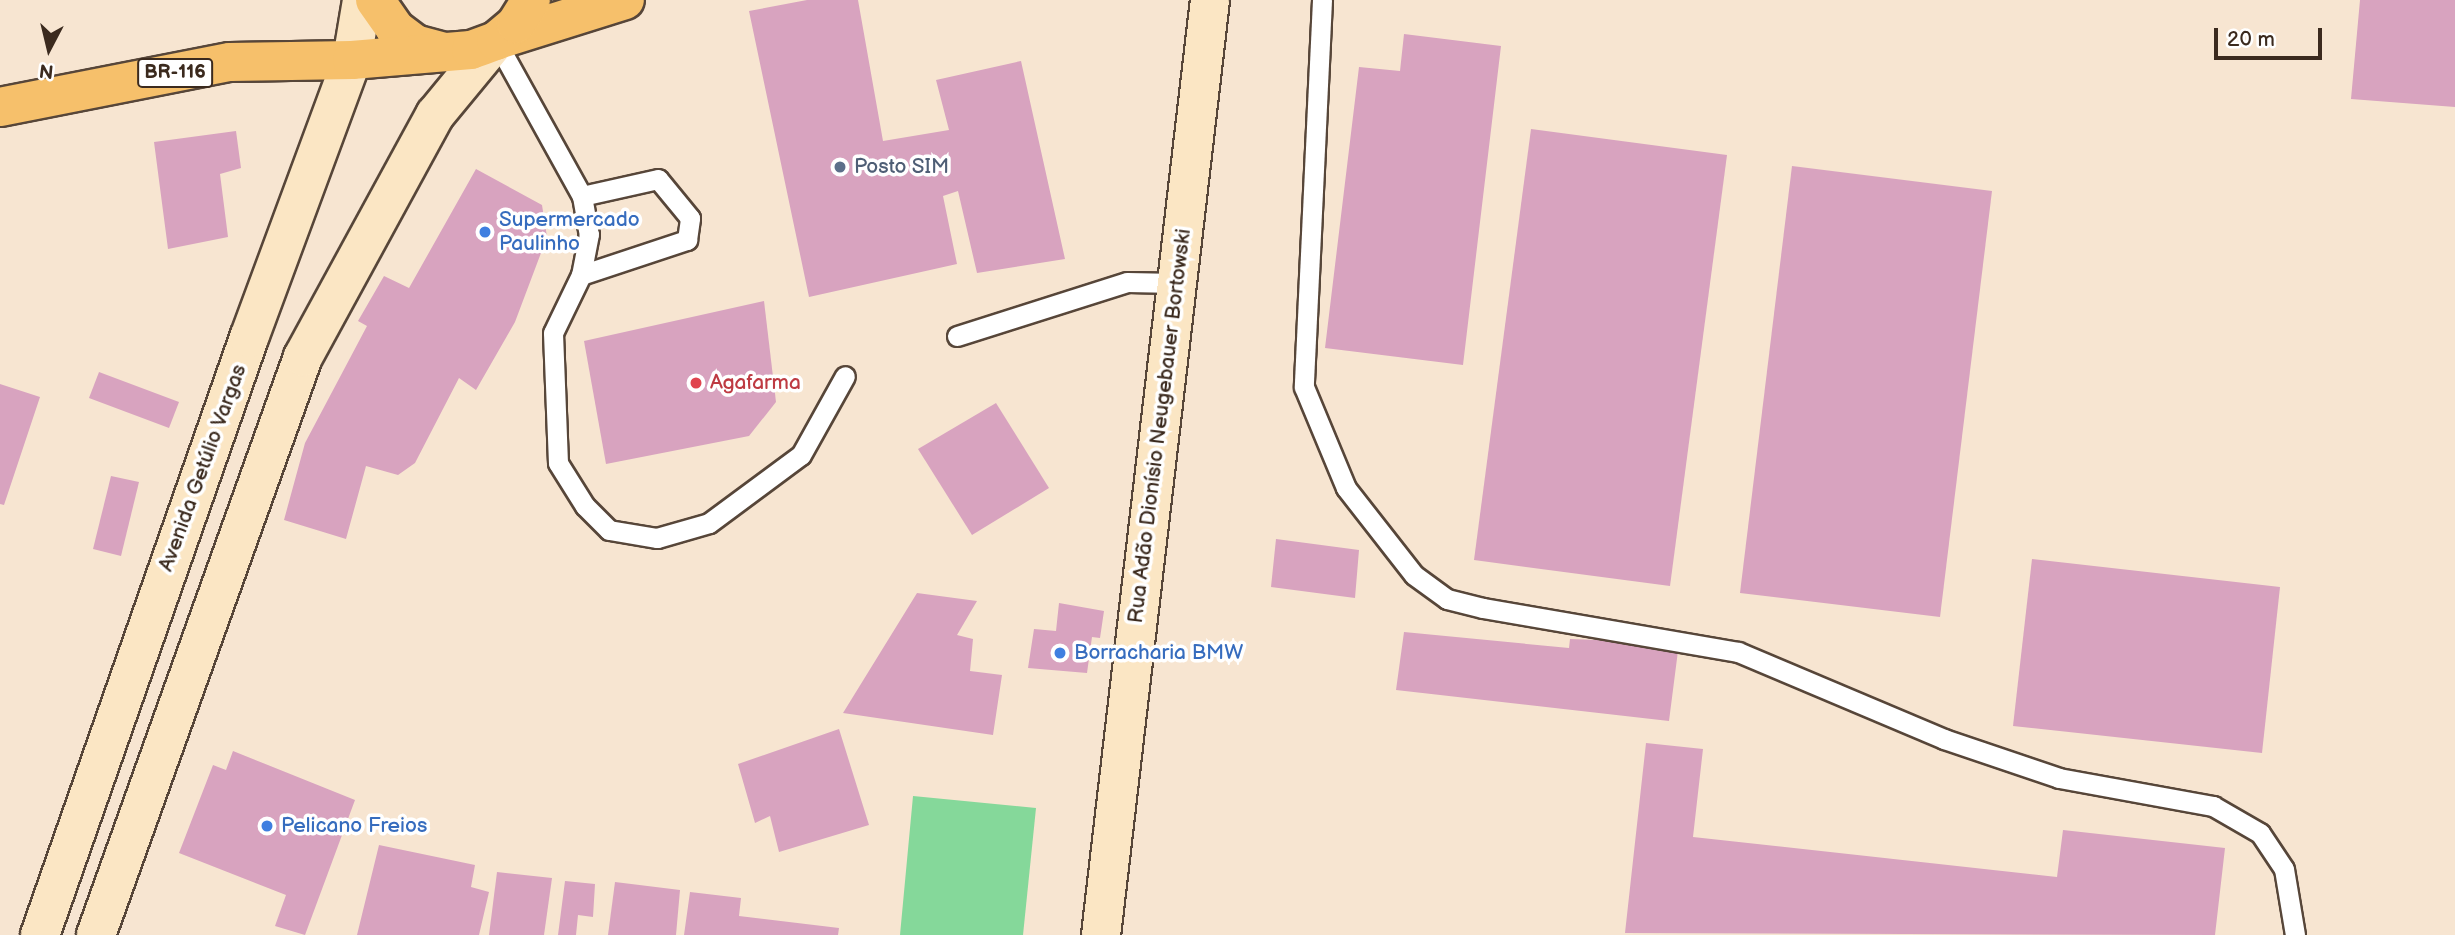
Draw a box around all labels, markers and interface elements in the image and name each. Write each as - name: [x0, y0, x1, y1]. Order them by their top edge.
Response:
- north arrow: [14, 14, 84, 84]
- scale bar: [2217, 14, 2326, 58]
- text: 20 m: [2227, 27, 2275, 52]
- text: N: [38, 58, 55, 83]
- road number: BR-116: [136, 58, 214, 88]
- place label: Posto SIM: [854, 154, 949, 180]
- marker: Posto SIM: [832, 159, 848, 175]
- place label: Supermercado Paulinho: [499, 207, 640, 257]
- marker: Supermercado Paulinho: [477, 224, 493, 240]
- street label: Rua Adão Dionísio Neugebauer Bortowski: [1123, 227, 1197, 625]
- street label: Avenida Getúlio Vargas: [154, 361, 252, 575]
- place label: Agafarma: [710, 370, 801, 396]
- marker: Agafarma: [688, 375, 704, 391]
- place label: Borracharia BMW: [1074, 640, 1243, 666]
- marker: Borracharia BMW: [1052, 645, 1068, 661]
- place label: Pelicano Freios: [281, 813, 427, 839]
- marker: Pelicano Freios: [259, 818, 275, 834]

